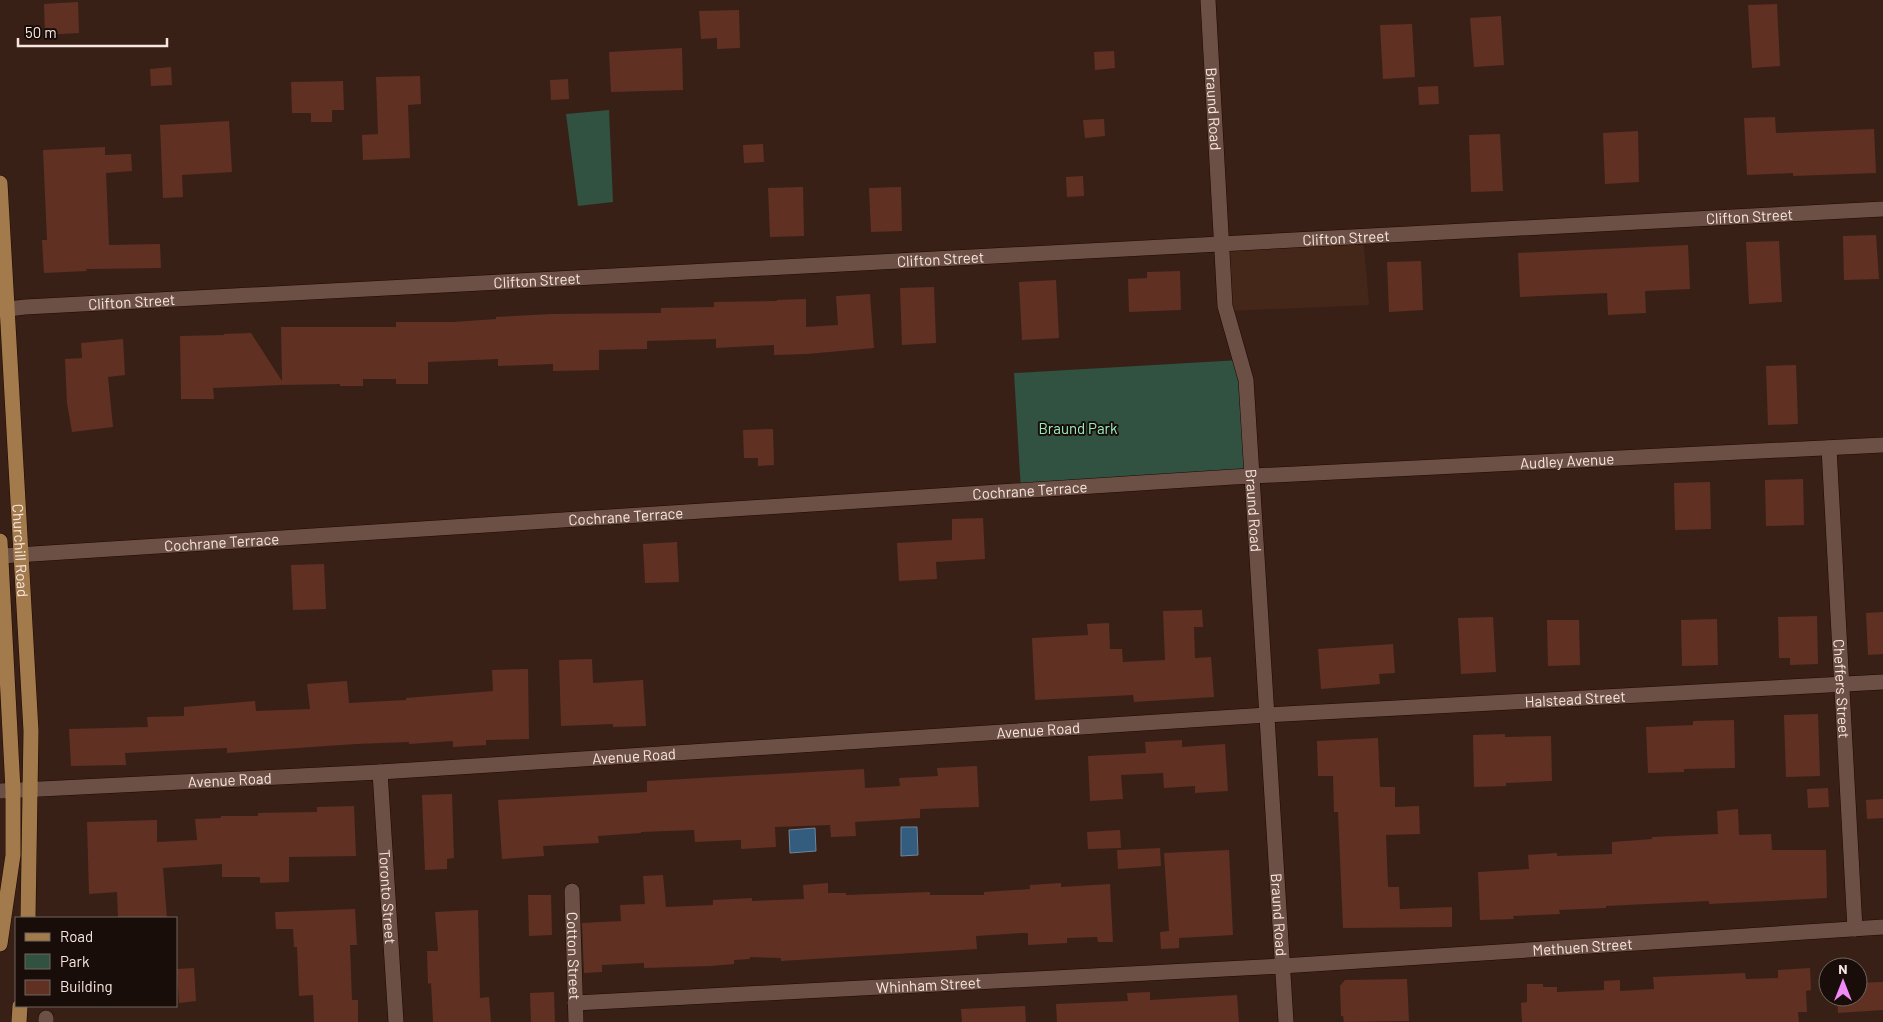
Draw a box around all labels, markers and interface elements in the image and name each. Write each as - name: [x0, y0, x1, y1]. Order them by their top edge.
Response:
- scale bar: [18, 15, 166, 47]
- text: 50 m: [25, 23, 57, 41]
- street label: Braund Road: [1203, 67, 1225, 151]
- street label: Clifton Street: [1705, 205, 1793, 227]
- street label: Clifton Street: [1302, 226, 1390, 249]
- street label: Clifton Street: [897, 247, 985, 270]
- street label: Clifton Street: [493, 269, 581, 291]
- street label: Clifton Street: [88, 290, 176, 313]
- park label: Braund Park: [1038, 419, 1118, 437]
- street label: Audley Avenue: [1520, 449, 1615, 472]
- street label: Braund Road: [1243, 468, 1266, 552]
- street label: Cochrane Terrace: [972, 477, 1088, 503]
- street label: Churchill Road: [9, 503, 32, 598]
- street label: Cochrane Terrace: [568, 503, 684, 529]
- street label: Cochrane Terrace: [164, 529, 280, 555]
- street label: Cheffers Street: [1830, 638, 1854, 739]
- street label: Halstead Street: [1524, 687, 1626, 710]
- street label: Avenue Road: [996, 718, 1081, 741]
- street label: Avenue Road: [592, 744, 676, 767]
- street label: Avenue Road: [187, 768, 272, 791]
- street label: Toronto Street: [376, 849, 400, 945]
- street label: Braund Road: [1268, 873, 1291, 957]
- street label: Cotton Street: [564, 912, 584, 1000]
- legend: [15, 917, 178, 1007]
- text: Road: [60, 927, 93, 945]
- street label: Methuen Street: [1532, 934, 1633, 959]
- text: Park: [60, 952, 90, 970]
- north arrow: [1818, 957, 1868, 1007]
- text: N: [1838, 960, 1848, 977]
- street label: Whinham Street: [875, 973, 982, 996]
- text: Building: [60, 977, 113, 995]

